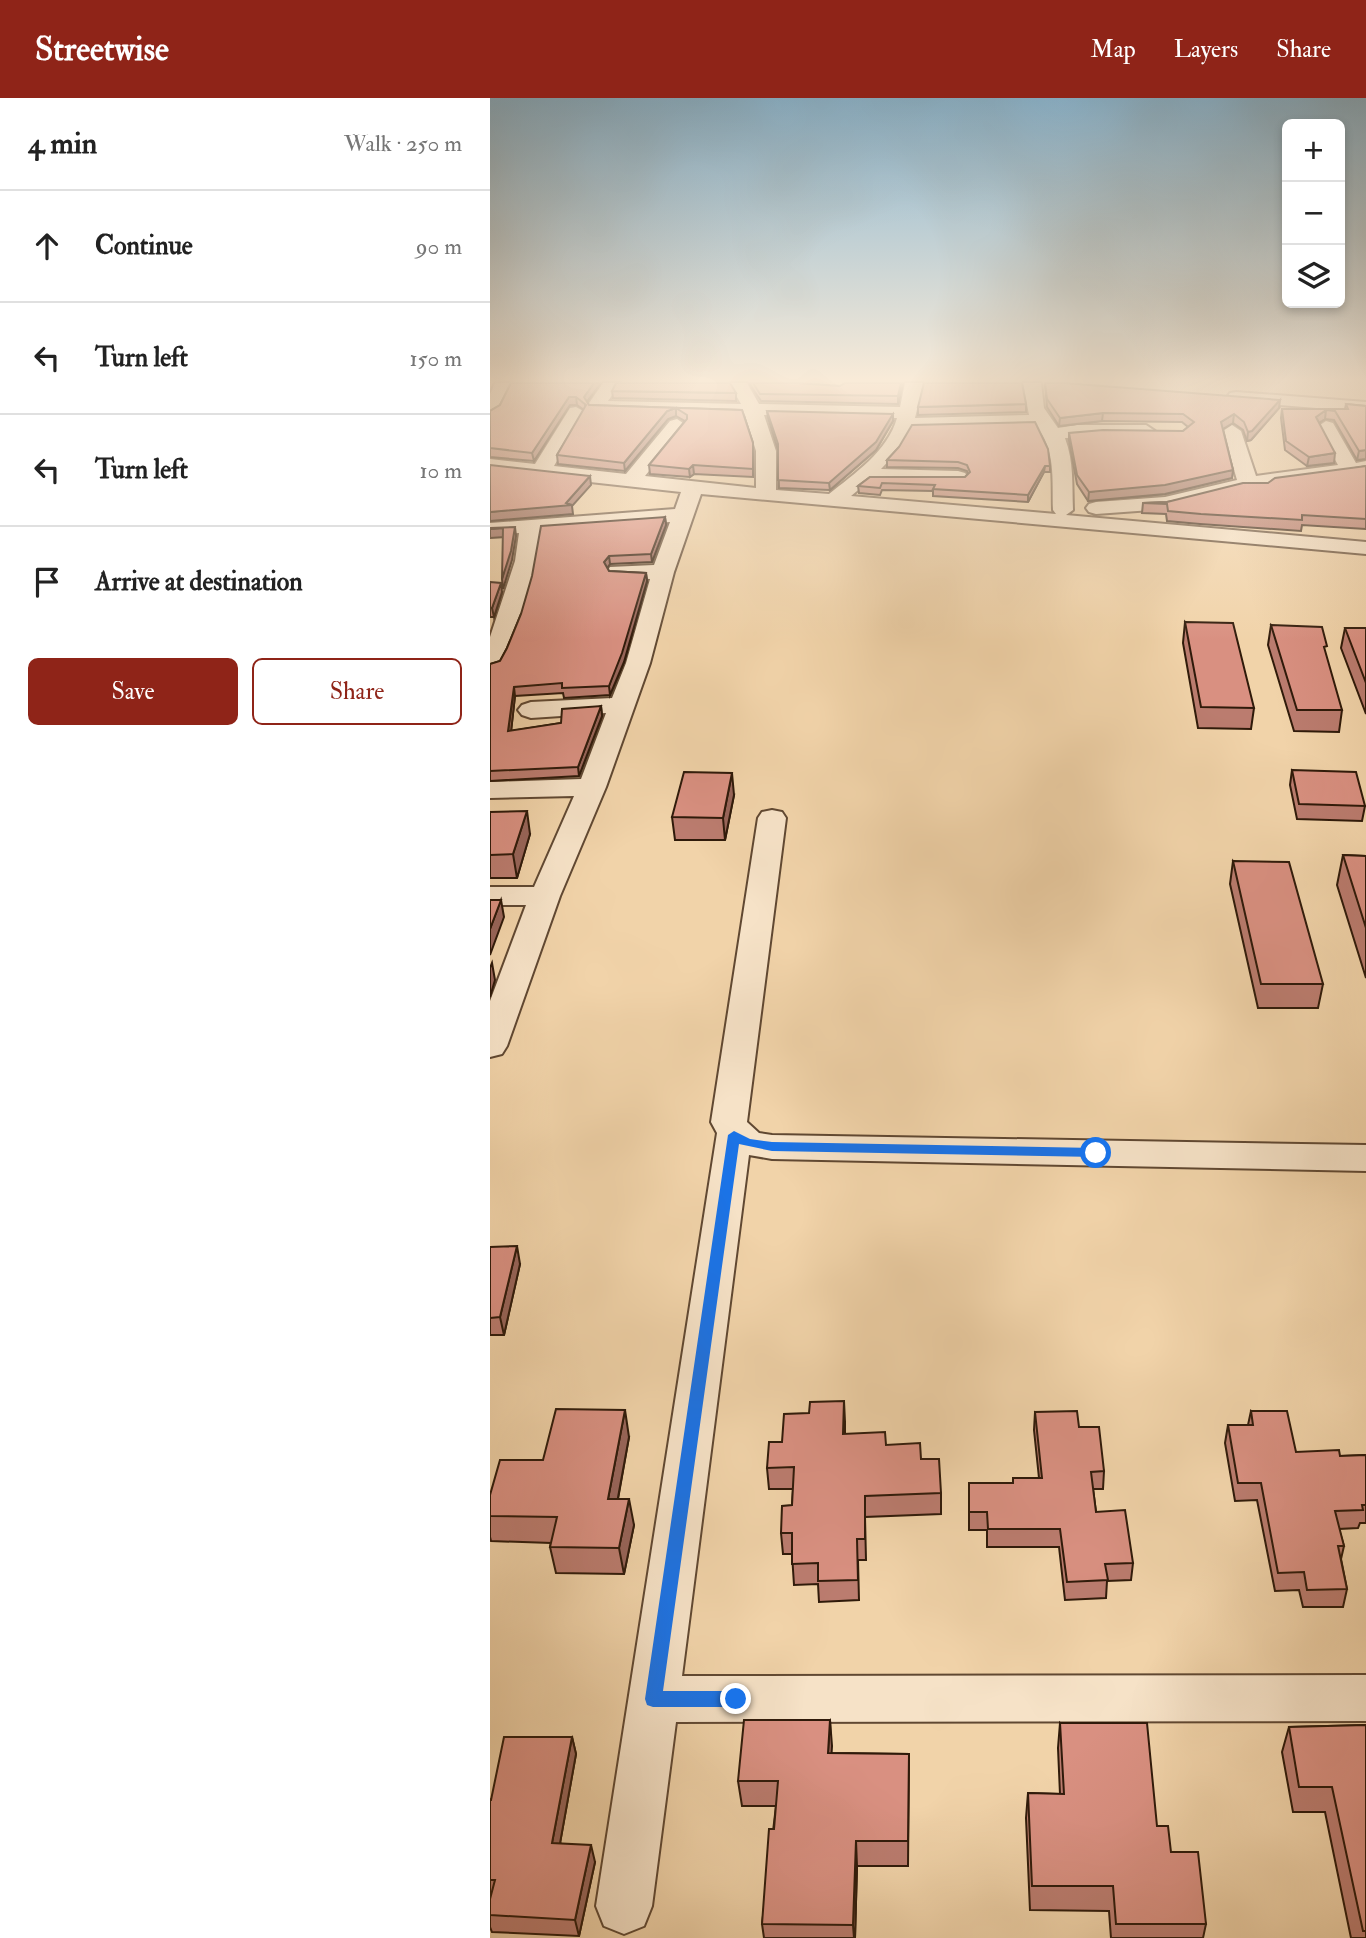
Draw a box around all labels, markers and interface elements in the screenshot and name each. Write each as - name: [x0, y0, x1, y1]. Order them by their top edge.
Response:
- text: Streetwise: [35, 29, 169, 70]
- text: Map: [1091, 34, 1136, 65]
- text: Layers: [1174, 34, 1238, 65]
- text: Share: [1276, 34, 1331, 65]
- map controls: [1282, 119, 1345, 308]
- button: +: [1282, 119, 1345, 182]
- text: 4 min: [28, 125, 97, 162]
- text: Walk · 250 m: [344, 129, 462, 158]
- button: −: [1282, 182, 1345, 245]
- icon: ahead: [28, 227, 66, 265]
- text: Continue: [95, 230, 193, 262]
- text: 90 m: [416, 232, 462, 261]
- button: layers: [1282, 245, 1345, 308]
- icon: left: [28, 339, 66, 377]
- text: Turn left: [95, 342, 188, 374]
- text: 150 m: [409, 344, 462, 373]
- icon: left: [28, 451, 66, 489]
- text: Turn left: [95, 454, 188, 486]
- text: 10 m: [419, 456, 462, 485]
- icon: arrive: [28, 563, 66, 601]
- text: Arrive at destination: [95, 566, 303, 598]
- button: Save: [28, 658, 238, 725]
- button: Share: [252, 658, 462, 725]
- route start: [1080, 1137, 1111, 1168]
- route end: [720, 1683, 751, 1714]

